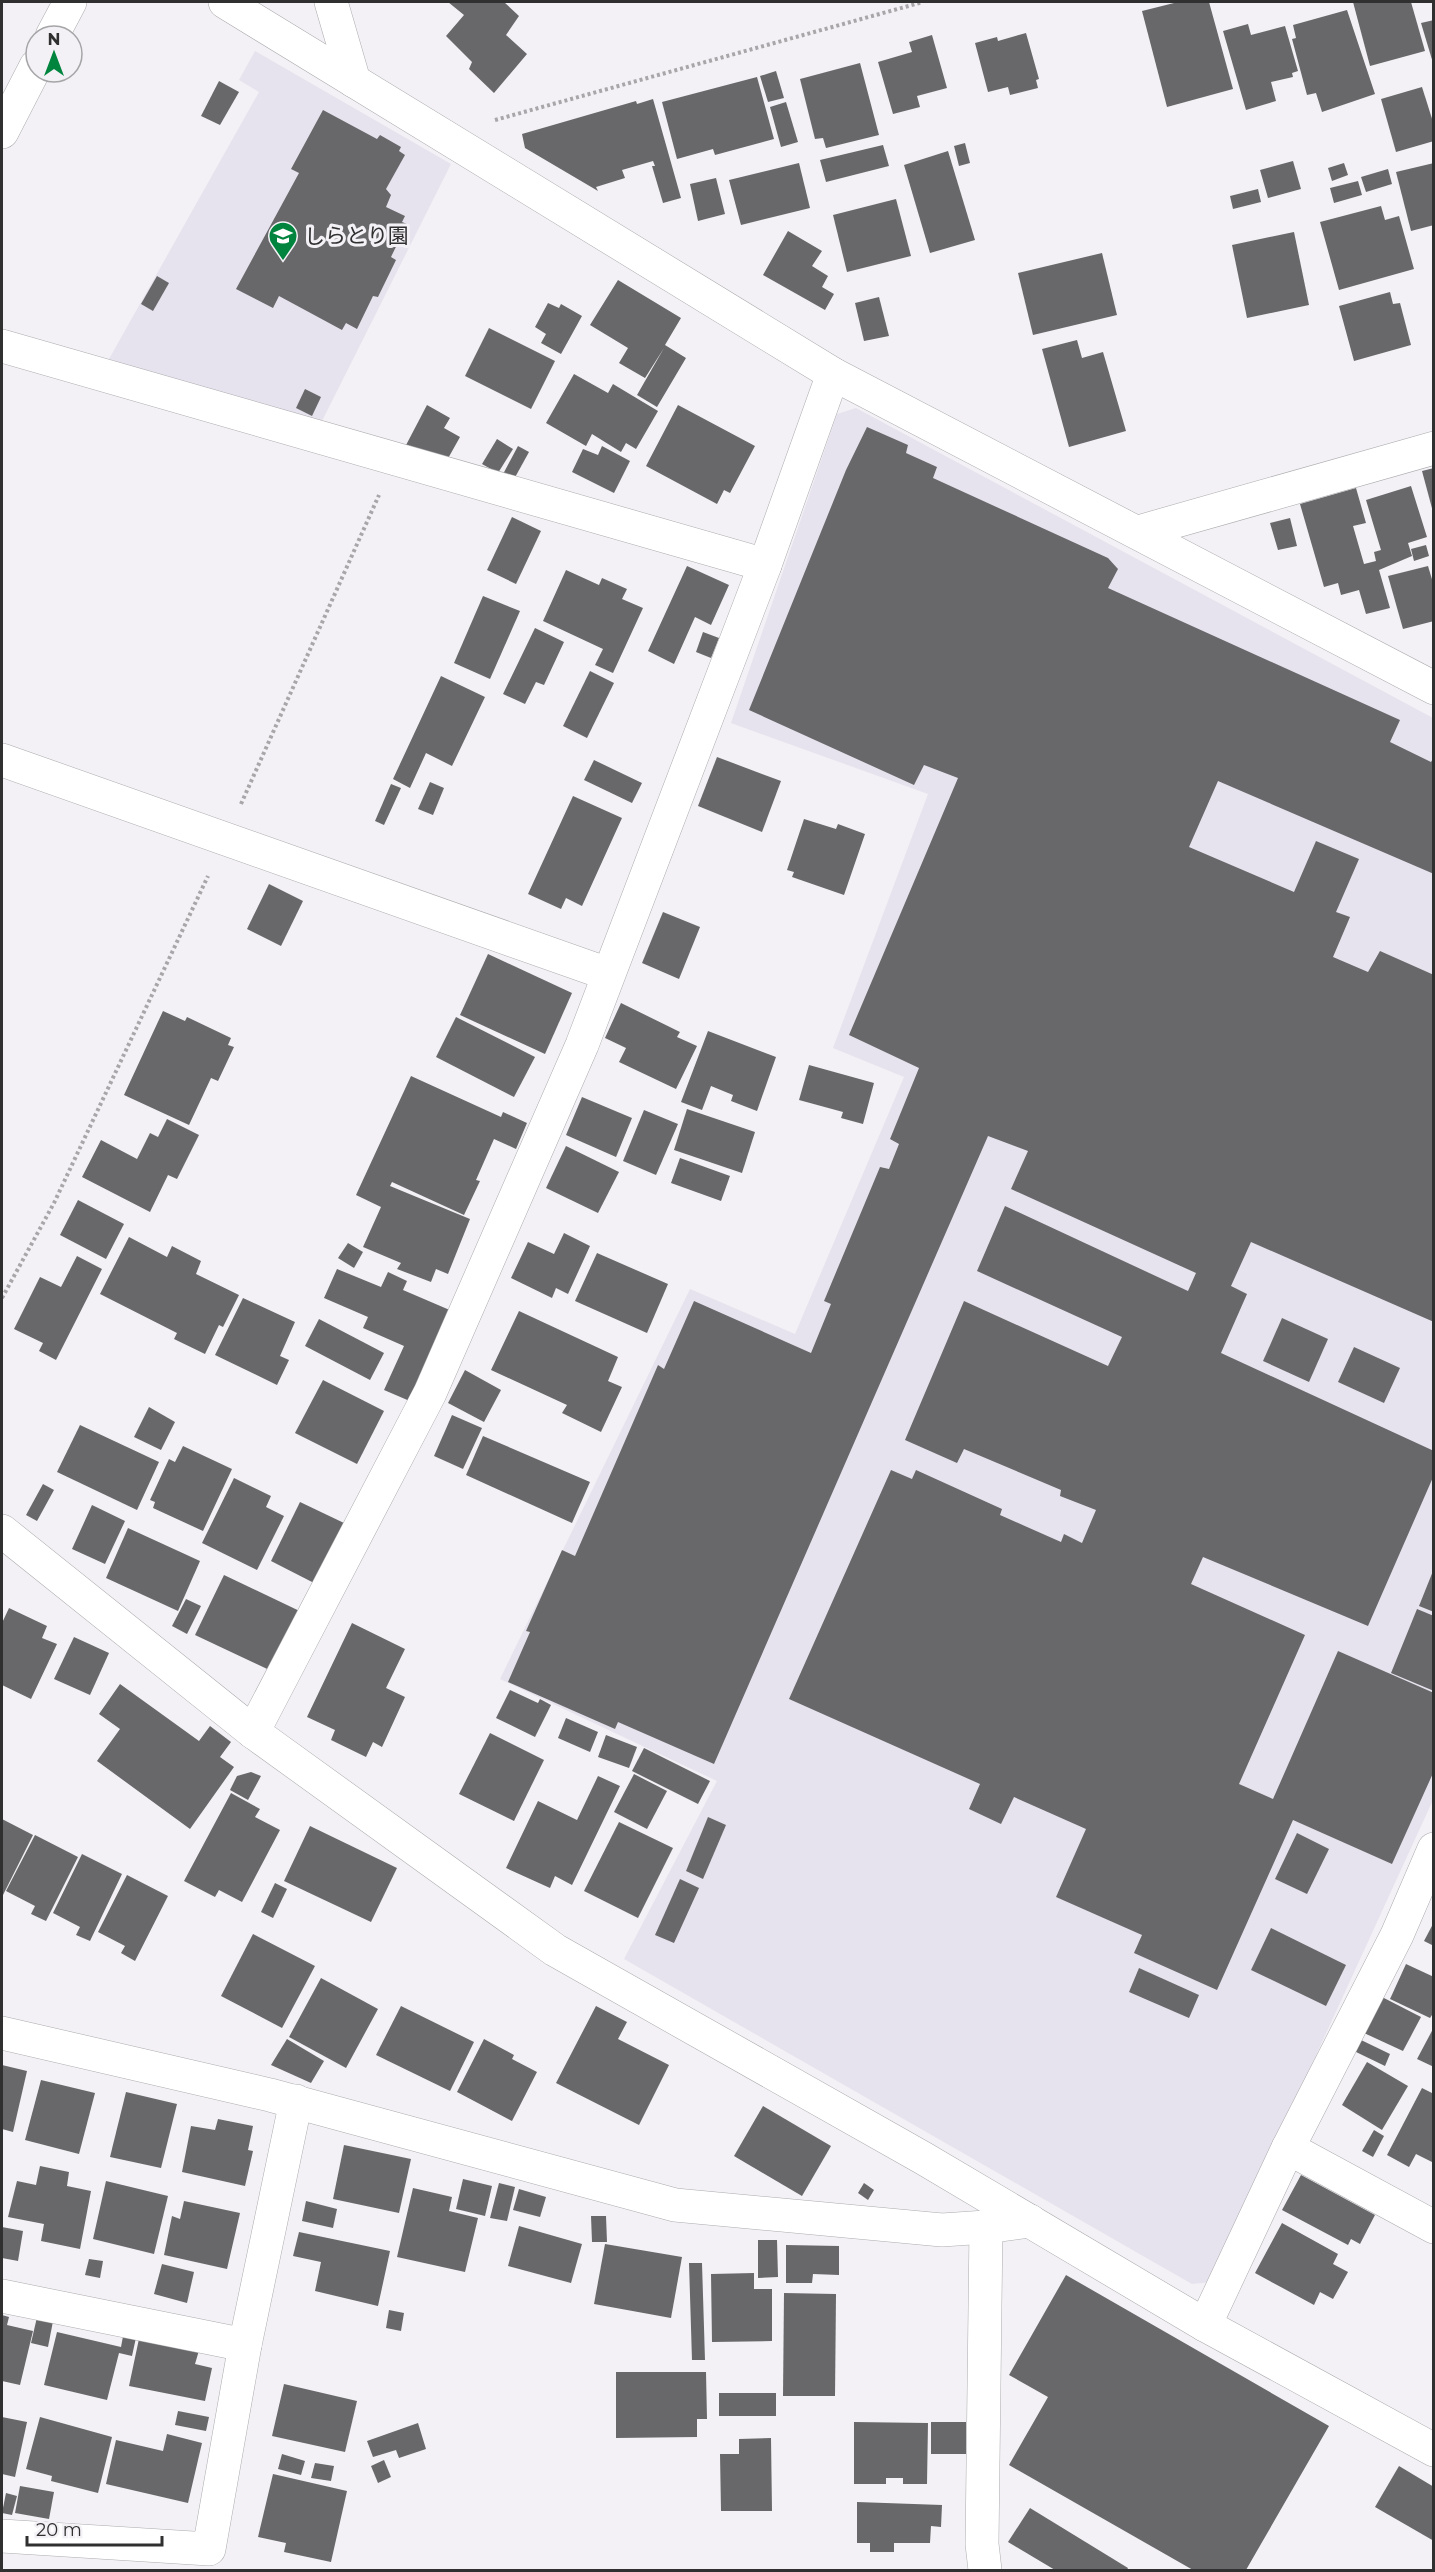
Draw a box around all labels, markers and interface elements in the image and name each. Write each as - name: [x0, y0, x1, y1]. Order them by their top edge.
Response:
- north arrow: [24, 24, 84, 84]
- text: N: [48, 30, 60, 49]
- school or university icon: しらとり園: [267, 220, 299, 262]
- place label: しらとり園: [304, 223, 409, 248]
- scale bar: [27, 2509, 162, 2547]
- text: 20 m: [36, 2519, 82, 2541]

